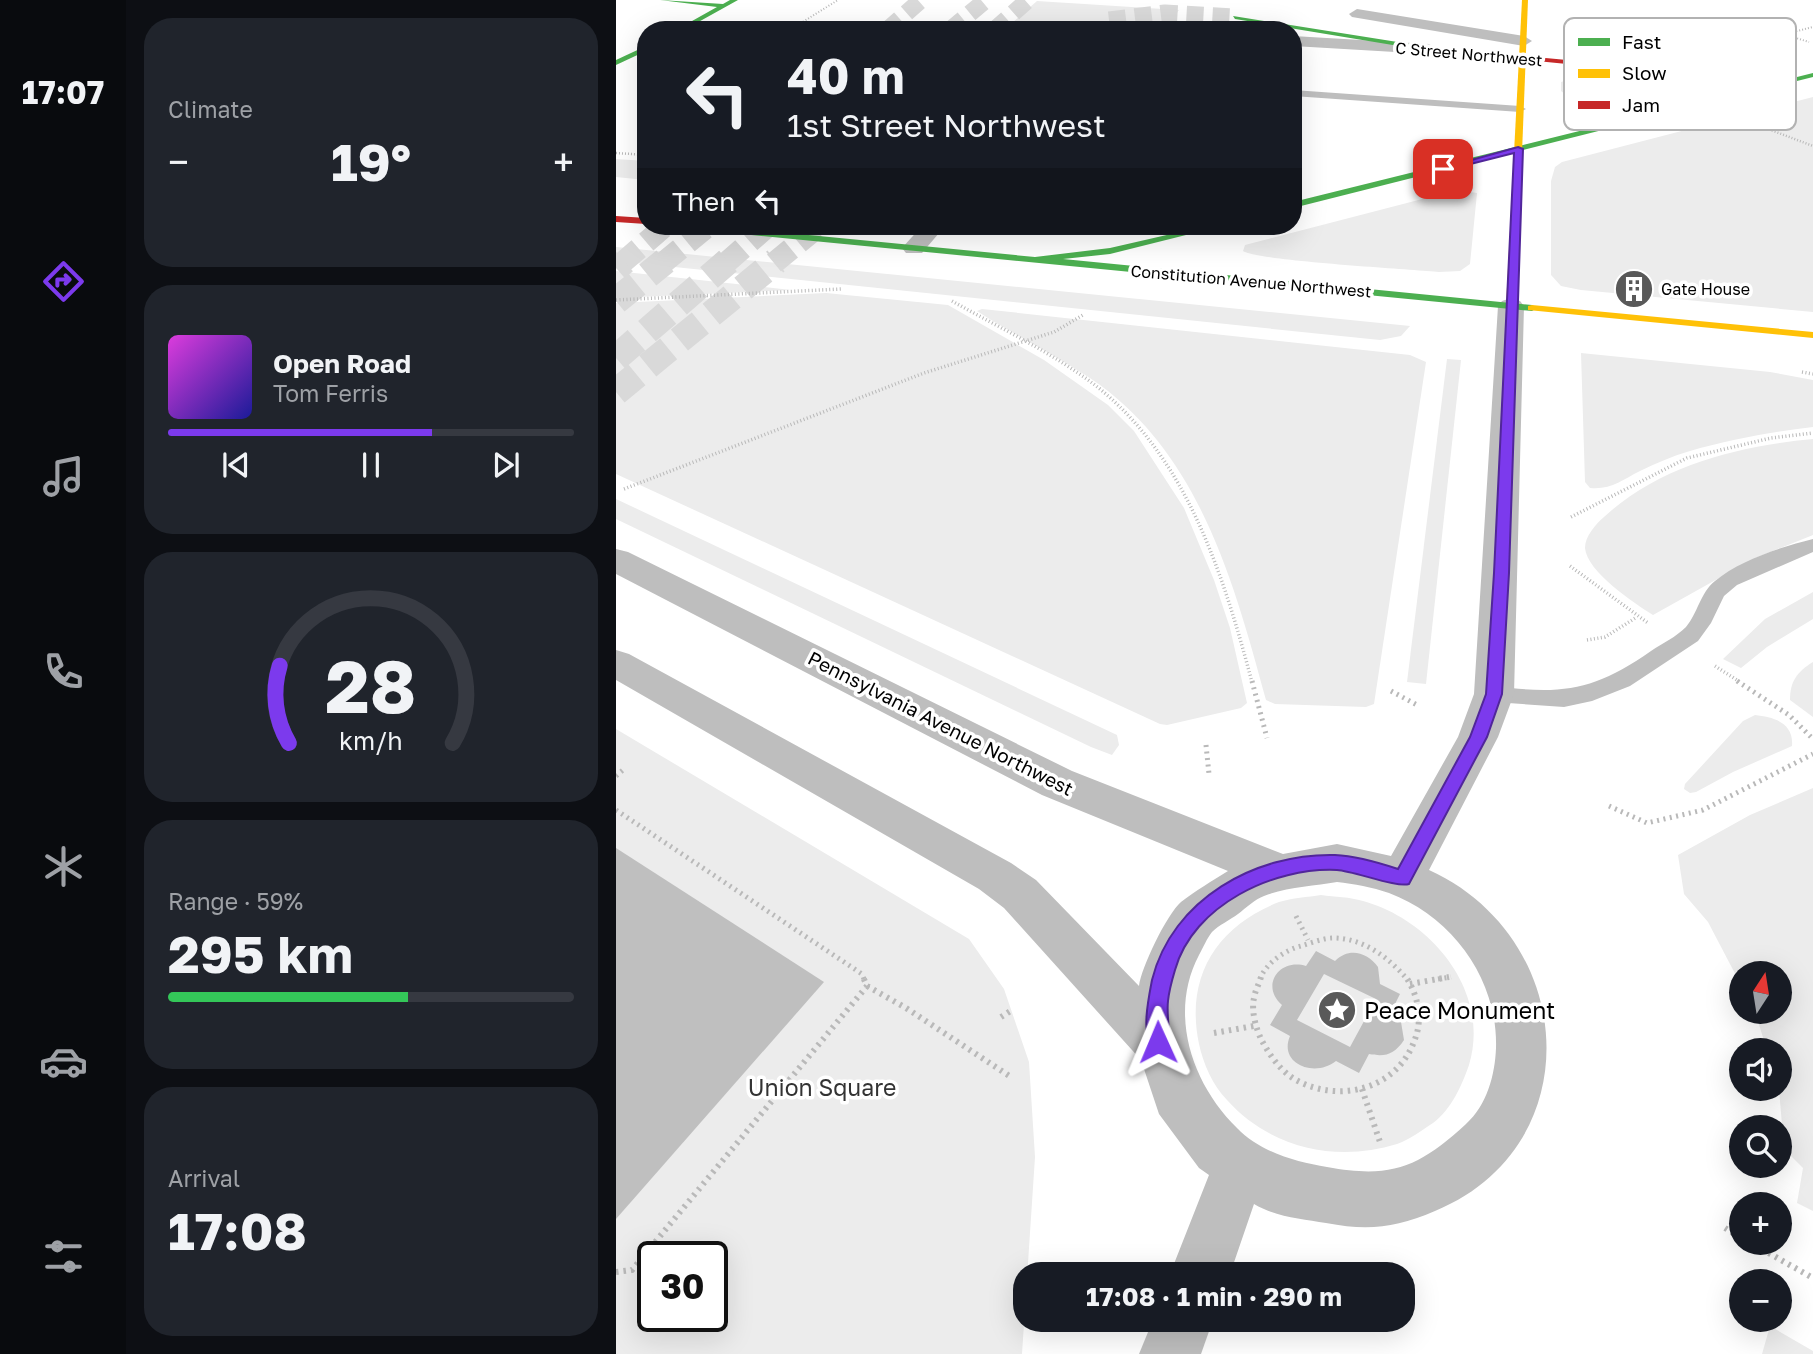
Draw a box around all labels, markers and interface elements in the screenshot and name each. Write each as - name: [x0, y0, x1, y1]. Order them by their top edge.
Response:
- legend: [1564, 18, 1796, 130]
- text: Fast: [1622, 30, 1661, 53]
- street label: C Street Northwest: [1395, 38, 1543, 70]
- text: 40 m: [787, 46, 905, 105]
- icon: left: [672, 49, 763, 140]
- text: Slow: [1622, 61, 1667, 84]
- text: 17:07: [22, 73, 104, 111]
- text: Jam: [1622, 93, 1660, 116]
- text: Climate: [168, 95, 253, 123]
- text: 1st Street Northwest: [787, 106, 1106, 144]
- text: 19°: [331, 130, 411, 192]
- text: −: [168, 139, 189, 184]
- text: +: [553, 139, 574, 184]
- pin: [1413, 139, 1473, 199]
- icon: arrive: [1424, 150, 1462, 188]
- icon: left: [749, 182, 787, 220]
- text: Then: [672, 186, 735, 217]
- icon: directions: [39, 257, 88, 306]
- street label: Constitution Avenue Northwest: [1130, 261, 1372, 301]
- building icon: Gate House: [1613, 268, 1655, 310]
- place label: Gate House: [1661, 279, 1750, 299]
- text: Open Road: [273, 348, 411, 379]
- text: Tom Ferris: [273, 379, 388, 407]
- icon: previous: [217, 446, 255, 484]
- icon: pause: [352, 446, 390, 484]
- icon: next: [487, 446, 525, 484]
- icon: music: [39, 452, 88, 501]
- text: 28: [326, 642, 417, 729]
- street label: Pennsylvania Avenue Northwest: [805, 646, 1077, 800]
- icon: phone: [39, 647, 88, 696]
- text: km/h: [339, 725, 403, 756]
- icon: climate: [39, 842, 88, 891]
- text: Range · 59%: [168, 887, 303, 915]
- text: 295 km: [168, 922, 353, 984]
- north arrow: [1729, 961, 1792, 1024]
- map controls: [1729, 961, 1792, 1332]
- place icon: Peace Monument: [1316, 989, 1358, 1031]
- place label: Peace Monument: [1364, 996, 1555, 1024]
- position arrow: [1121, 1005, 1195, 1079]
- icon: car: [39, 1037, 88, 1086]
- button: sound: [1729, 1038, 1792, 1101]
- park label: Union Square: [748, 1073, 896, 1101]
- button: search: [1729, 1115, 1792, 1178]
- text: Arrival: [168, 1164, 240, 1192]
- button: +: [1729, 1192, 1792, 1255]
- text: 17:08: [168, 1199, 307, 1261]
- icon: filters: [39, 1232, 88, 1281]
- speed limit sign: 30: [637, 1241, 728, 1332]
- button: −: [1729, 1269, 1792, 1332]
- text: 17:08 · 1 min · 290 m: [1086, 1281, 1342, 1312]

